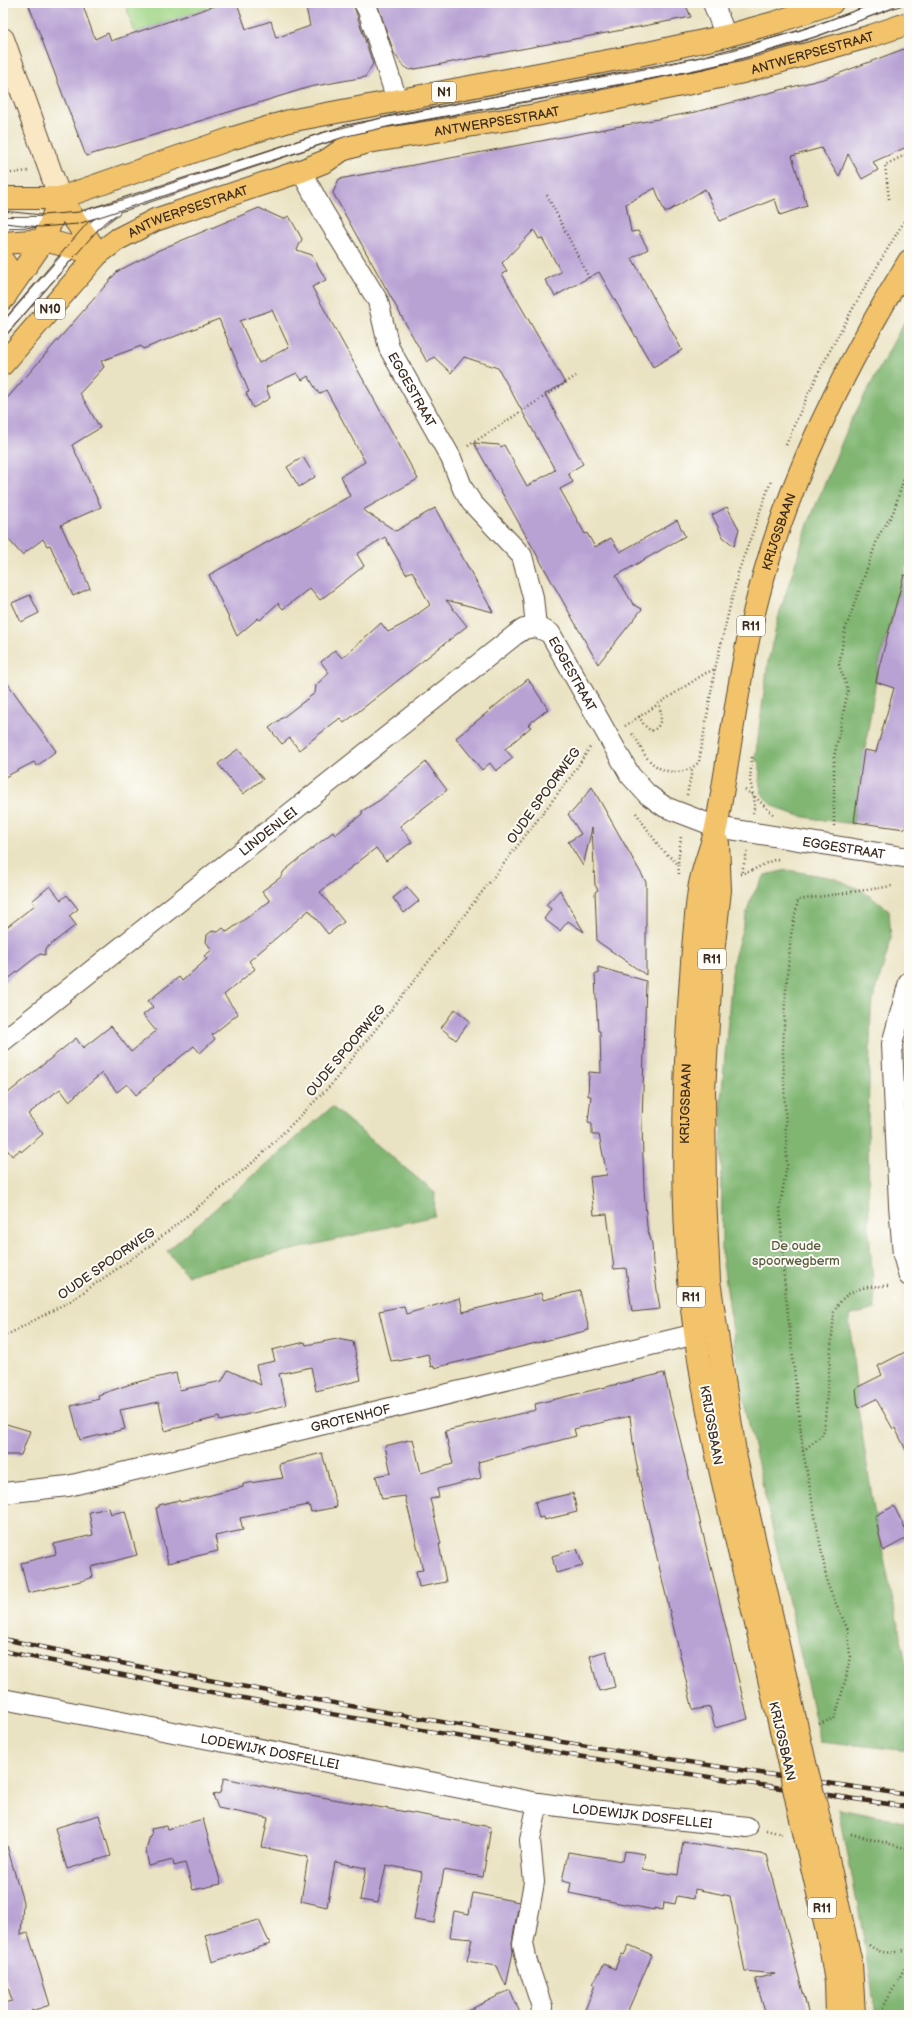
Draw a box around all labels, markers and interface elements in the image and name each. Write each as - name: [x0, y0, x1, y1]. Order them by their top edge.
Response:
- street label: ANTWERPSESTRAAT: [749, 29, 876, 78]
- road number: N1: [432, 82, 456, 102]
- street label: ANTWERPSESTRAAT: [433, 103, 561, 140]
- street label: ANTWERPSESTRAAT: [126, 182, 251, 241]
- road number: N10: [35, 299, 65, 319]
- street label: EGGESTRAAT: [384, 350, 439, 430]
- street label: KRIJGSBAAN: [759, 491, 800, 572]
- road number: R11: [737, 616, 765, 636]
- street label: EGGESTRAAT: [545, 634, 600, 715]
- street label: OUDE SPOORWEG: [504, 744, 584, 847]
- street label: LINDENLEI: [236, 804, 301, 860]
- street label: EGGESTRAAT: [801, 834, 886, 863]
- road number: R11: [698, 949, 726, 969]
- street label: OUDE SPOORWEG: [303, 1001, 389, 1100]
- street label: KRIJGSBAAN: [677, 1063, 695, 1144]
- street label: OUDE SPOORWEG: [55, 1224, 158, 1303]
- park label: De oude spoorwegberm: [752, 1238, 840, 1269]
- road number: R11: [677, 1287, 705, 1307]
- street label: KRIJGSBAAN: [696, 1384, 726, 1466]
- street label: GROTENHOF: [309, 1401, 393, 1436]
- street label: KRIJGSBAAN: [765, 1700, 799, 1782]
- street label: LODEWIJK DOSFELLEI: [199, 1731, 340, 1773]
- street label: LODEWIJK DOSFELLEI: [571, 1801, 713, 1832]
- road number: R11: [808, 1898, 836, 1918]

